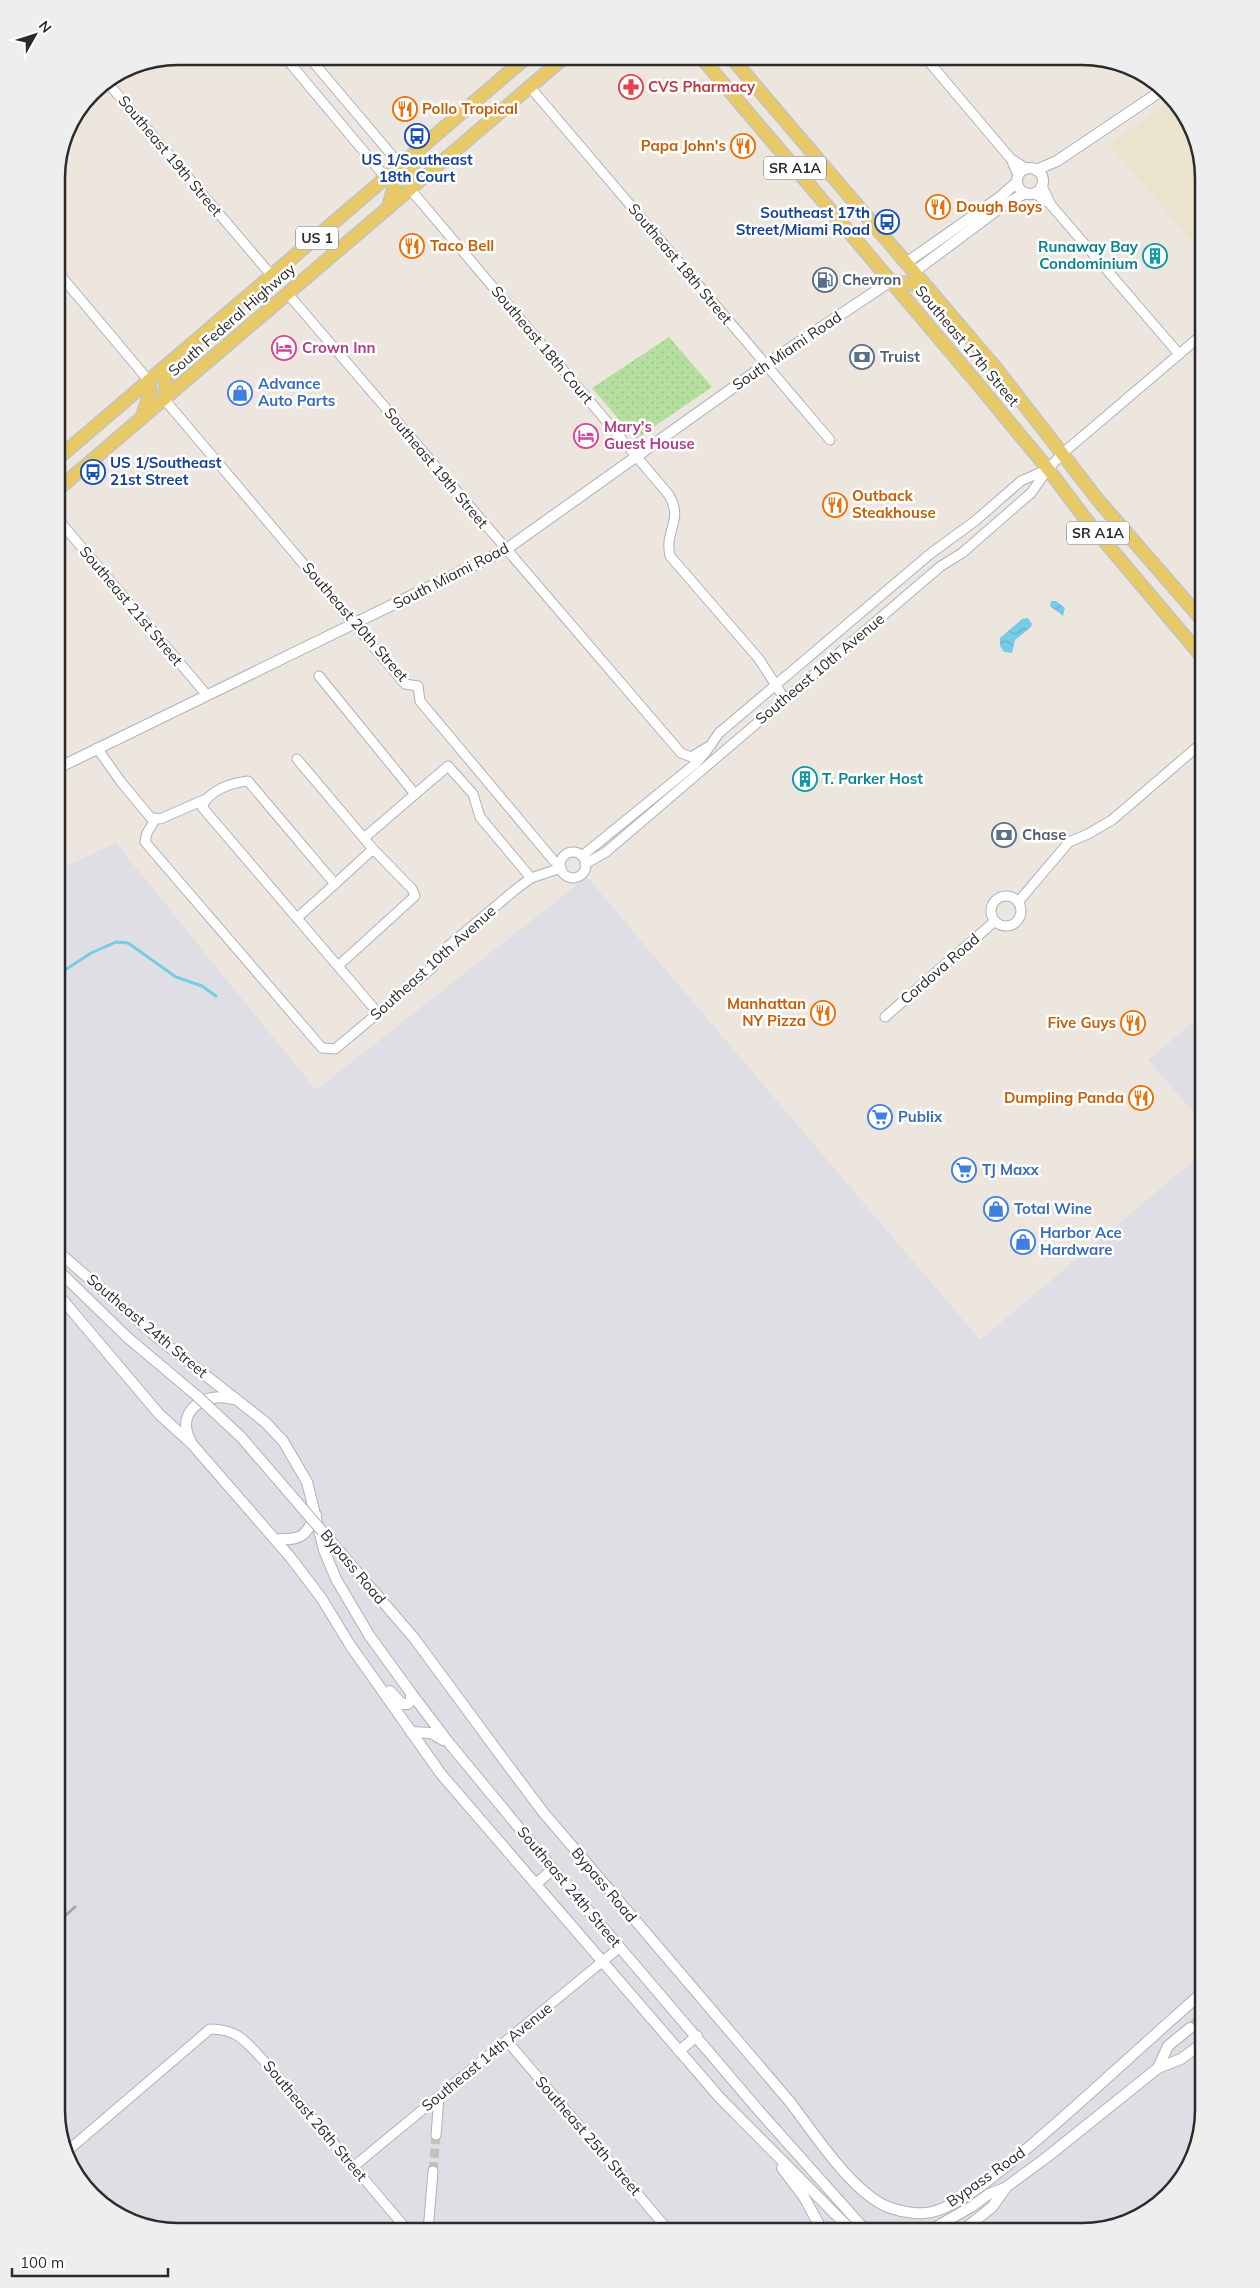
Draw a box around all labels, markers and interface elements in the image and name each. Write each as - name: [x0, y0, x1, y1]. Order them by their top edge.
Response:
- north arrow: [10, 10, 60, 60]
- text: N: [35, 17, 55, 37]
- pharmacy icon: CVS Pharmacy: [618, 74, 644, 100]
- place label: CVS Pharmacy: [648, 77, 756, 96]
- street label: Southeast 19th Street: [114, 91, 226, 220]
- restaurant icon: Pollo Tropical: [392, 96, 418, 122]
- place label: Pollo Tropical: [422, 99, 518, 118]
- bus stop icon: US 1/Southeast 18th Court: [404, 123, 430, 149]
- restaurant icon: Papa John's: [730, 133, 756, 159]
- place label: Papa John's: [641, 136, 726, 155]
- place label: US 1/Southeast 18th Court: [361, 150, 473, 186]
- road number: SR A1A: [764, 156, 826, 180]
- restaurant icon: Dough Boys: [925, 194, 951, 220]
- place label: Dough Boys: [956, 197, 1042, 216]
- street label: Southeast 18th Street: [624, 199, 736, 328]
- place label: Southeast 17th Street/Miami Road: [736, 203, 870, 239]
- bus stop icon: Southeast 17th Street/Miami Road: [874, 209, 900, 235]
- road number: US 1: [296, 227, 338, 250]
- restaurant icon: Taco Bell: [399, 233, 425, 259]
- place label: Taco Bell: [430, 236, 494, 255]
- place label: Runaway Bay Condominium: [1038, 237, 1139, 273]
- building icon: Runaway Bay Condominium: [1142, 243, 1168, 269]
- street label: South Federal Highway: [164, 259, 299, 380]
- fuel station icon: Chevron: [812, 267, 838, 293]
- place label: Chevron: [842, 270, 901, 289]
- street label: Southeast 17th Street: [911, 281, 1023, 410]
- street label: Southeast 18th Court: [487, 282, 597, 408]
- street label: South Miami Road: [729, 307, 845, 394]
- hotel icon: Crown Inn: [271, 335, 297, 361]
- place label: Crown Inn: [302, 338, 376, 357]
- bank icon: Truist: [849, 344, 875, 370]
- place label: Truist: [880, 347, 920, 366]
- place label: Advance Auto Parts: [258, 374, 335, 410]
- shop icon: Advance Auto Parts: [227, 380, 253, 406]
- street label: Southeast 19th Street: [380, 403, 492, 532]
- place label: Mary's Guest House: [604, 417, 695, 453]
- hotel icon: Mary's Guest House: [573, 423, 599, 449]
- place label: US 1/Southeast 21st Street: [110, 453, 222, 489]
- bus stop icon: US 1/Southeast 21st Street: [80, 459, 106, 485]
- place label: Outback Steakhouse: [852, 486, 936, 522]
- restaurant icon: Outback Steakhouse: [822, 492, 848, 518]
- road number: SR A1A: [1067, 522, 1129, 544]
- street label: South Miami Road: [390, 538, 512, 613]
- street label: Southeast 21st Street: [76, 542, 187, 669]
- street label: Southeast 20th Street: [298, 558, 412, 685]
- street label: Southeast 10th Avenue: [751, 609, 888, 728]
- building icon: T. Parker Host: [792, 766, 818, 792]
- place label: T. Parker Host: [822, 769, 923, 788]
- bank icon: Chase: [991, 822, 1017, 848]
- place label: Chase: [1022, 825, 1066, 844]
- street label: Southeast 10th Avenue: [366, 901, 499, 1024]
- street label: Cordova Road: [896, 929, 983, 1008]
- place label: Manhattan NY Pizza: [727, 994, 806, 1030]
- restaurant icon: Manhattan NY Pizza: [810, 1000, 836, 1026]
- restaurant icon: Five Guys: [1120, 1010, 1146, 1036]
- place label: Five Guys: [1048, 1013, 1116, 1032]
- restaurant icon: Dumpling Panda: [1128, 1085, 1154, 1111]
- place label: Dumpling Panda: [1004, 1088, 1124, 1107]
- supermarket icon: Publix: [867, 1104, 893, 1130]
- place label: Publix: [898, 1107, 943, 1126]
- supermarket icon: TJ Maxx: [951, 1157, 977, 1183]
- place label: TJ Maxx: [982, 1160, 1040, 1179]
- shop icon: Total Wine: [983, 1196, 1009, 1222]
- place label: Total Wine: [1014, 1199, 1092, 1218]
- place label: Harbor Ace Hardware: [1040, 1223, 1122, 1259]
- shop icon: Harbor Ace Hardware: [1010, 1229, 1036, 1255]
- street label: Southeast 24th Street: [83, 1270, 212, 1382]
- street label: Bypass Road: [317, 1525, 390, 1608]
- street label: Southeast 24th Street: [513, 1822, 625, 1951]
- street label: Bypass Road: [568, 1843, 641, 1926]
- street label: Southeast 14th Avenue: [418, 1998, 556, 2115]
- street label: Southeast 26th Street: [259, 2056, 371, 2185]
- street label: Southeast 25th Street: [531, 2072, 645, 2199]
- street label: Bypass Road: [943, 2142, 1029, 2211]
- scale bar: [12, 2246, 169, 2278]
- text: 100 m: [20, 2253, 64, 2272]

